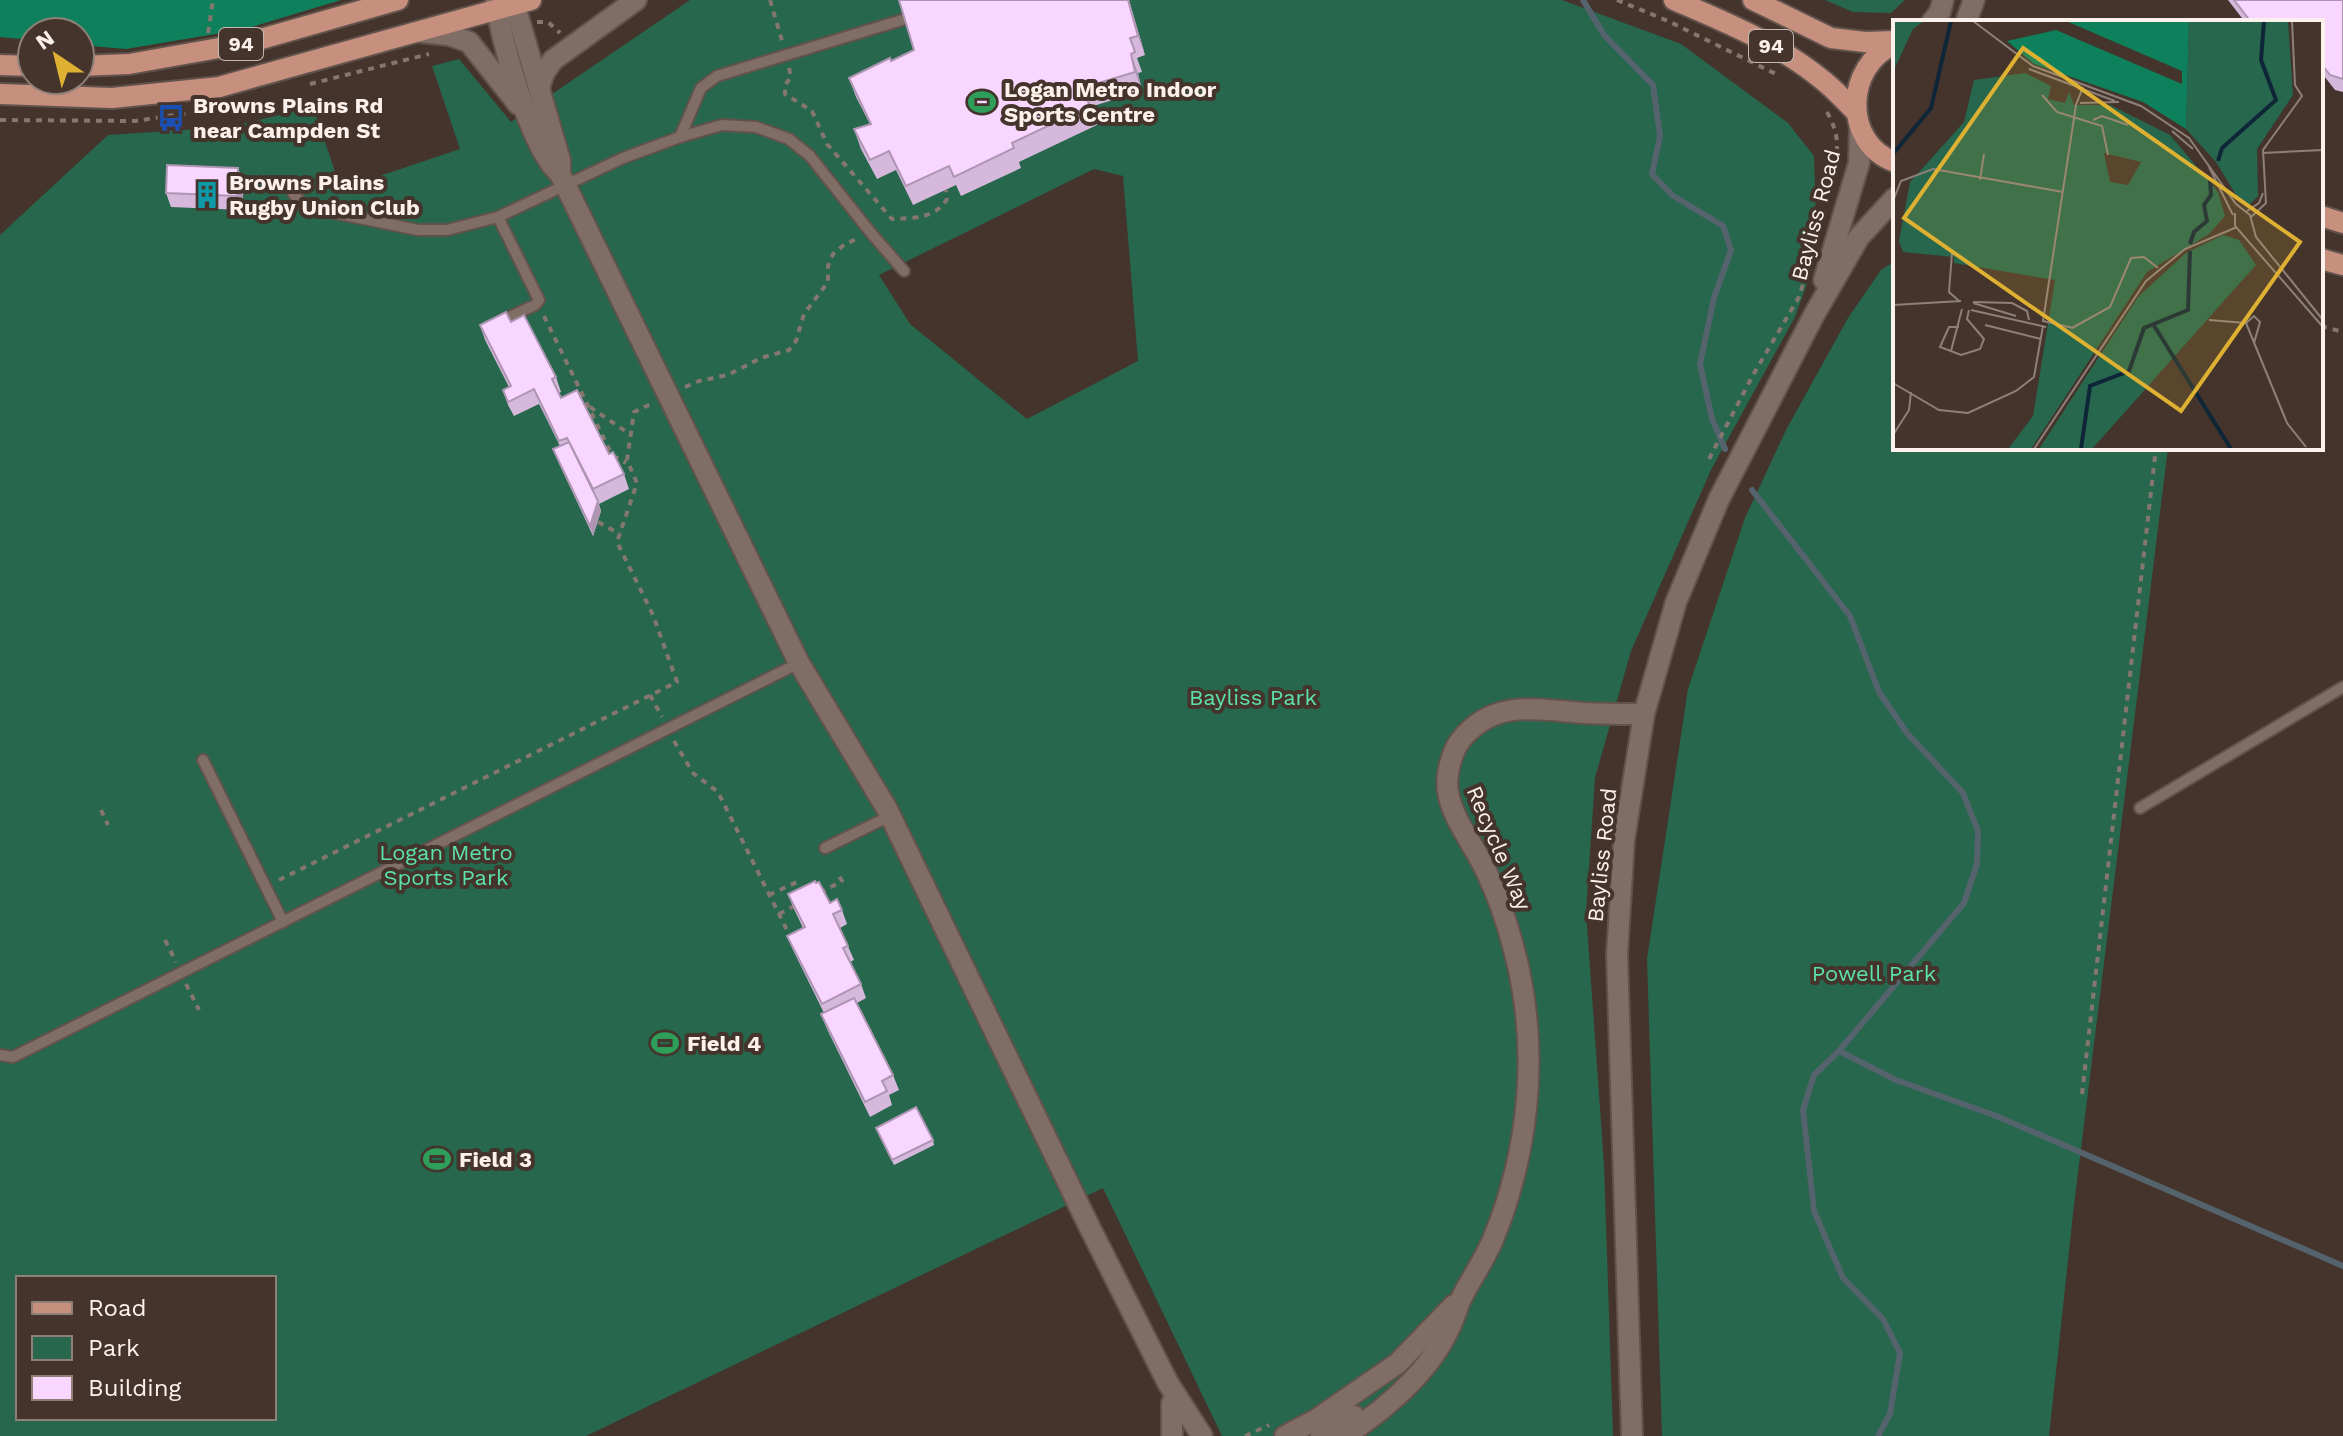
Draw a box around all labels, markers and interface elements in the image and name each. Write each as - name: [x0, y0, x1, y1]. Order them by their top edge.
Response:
- north arrow: [16, 16, 96, 96]
- inset map: [1893, 20, 2323, 450]
- text: N: [31, 25, 59, 55]
- road number: 94: [219, 28, 263, 60]
- road number: 94: [1749, 30, 1793, 62]
- place label: Logan Metro Indoor Sports Centre: [1004, 77, 1217, 127]
- sports icon: Logan Metro Indoor Sports Centre: [967, 87, 997, 117]
- place label: Browns Plains Rd near Campden St: [193, 93, 383, 143]
- bus stop icon: Browns Plains Rd near Campden St: [156, 103, 186, 133]
- street label: Bayliss Road: [1787, 147, 1845, 283]
- place label: Browns Plains Rugby Union Club: [229, 170, 420, 220]
- building icon: Browns Plains Rugby Union Club: [192, 180, 222, 210]
- park label: Bayliss Park: [1189, 685, 1317, 710]
- street label: Recycle Way: [1462, 782, 1537, 914]
- street label: Bayliss Road: [1583, 787, 1621, 923]
- park label: Logan Metro Sports Park: [379, 840, 513, 890]
- park label: Powell Park: [1812, 961, 1936, 986]
- sports icon: Field 4: [650, 1028, 680, 1058]
- place label: Field 4: [687, 1031, 761, 1056]
- sports icon: Field 3: [422, 1144, 452, 1174]
- place label: Field 3: [459, 1147, 532, 1172]
- legend: [16, 1276, 276, 1420]
- text: Road: [88, 1294, 147, 1322]
- text: Park: [88, 1334, 140, 1362]
- text: Building: [88, 1374, 181, 1402]

